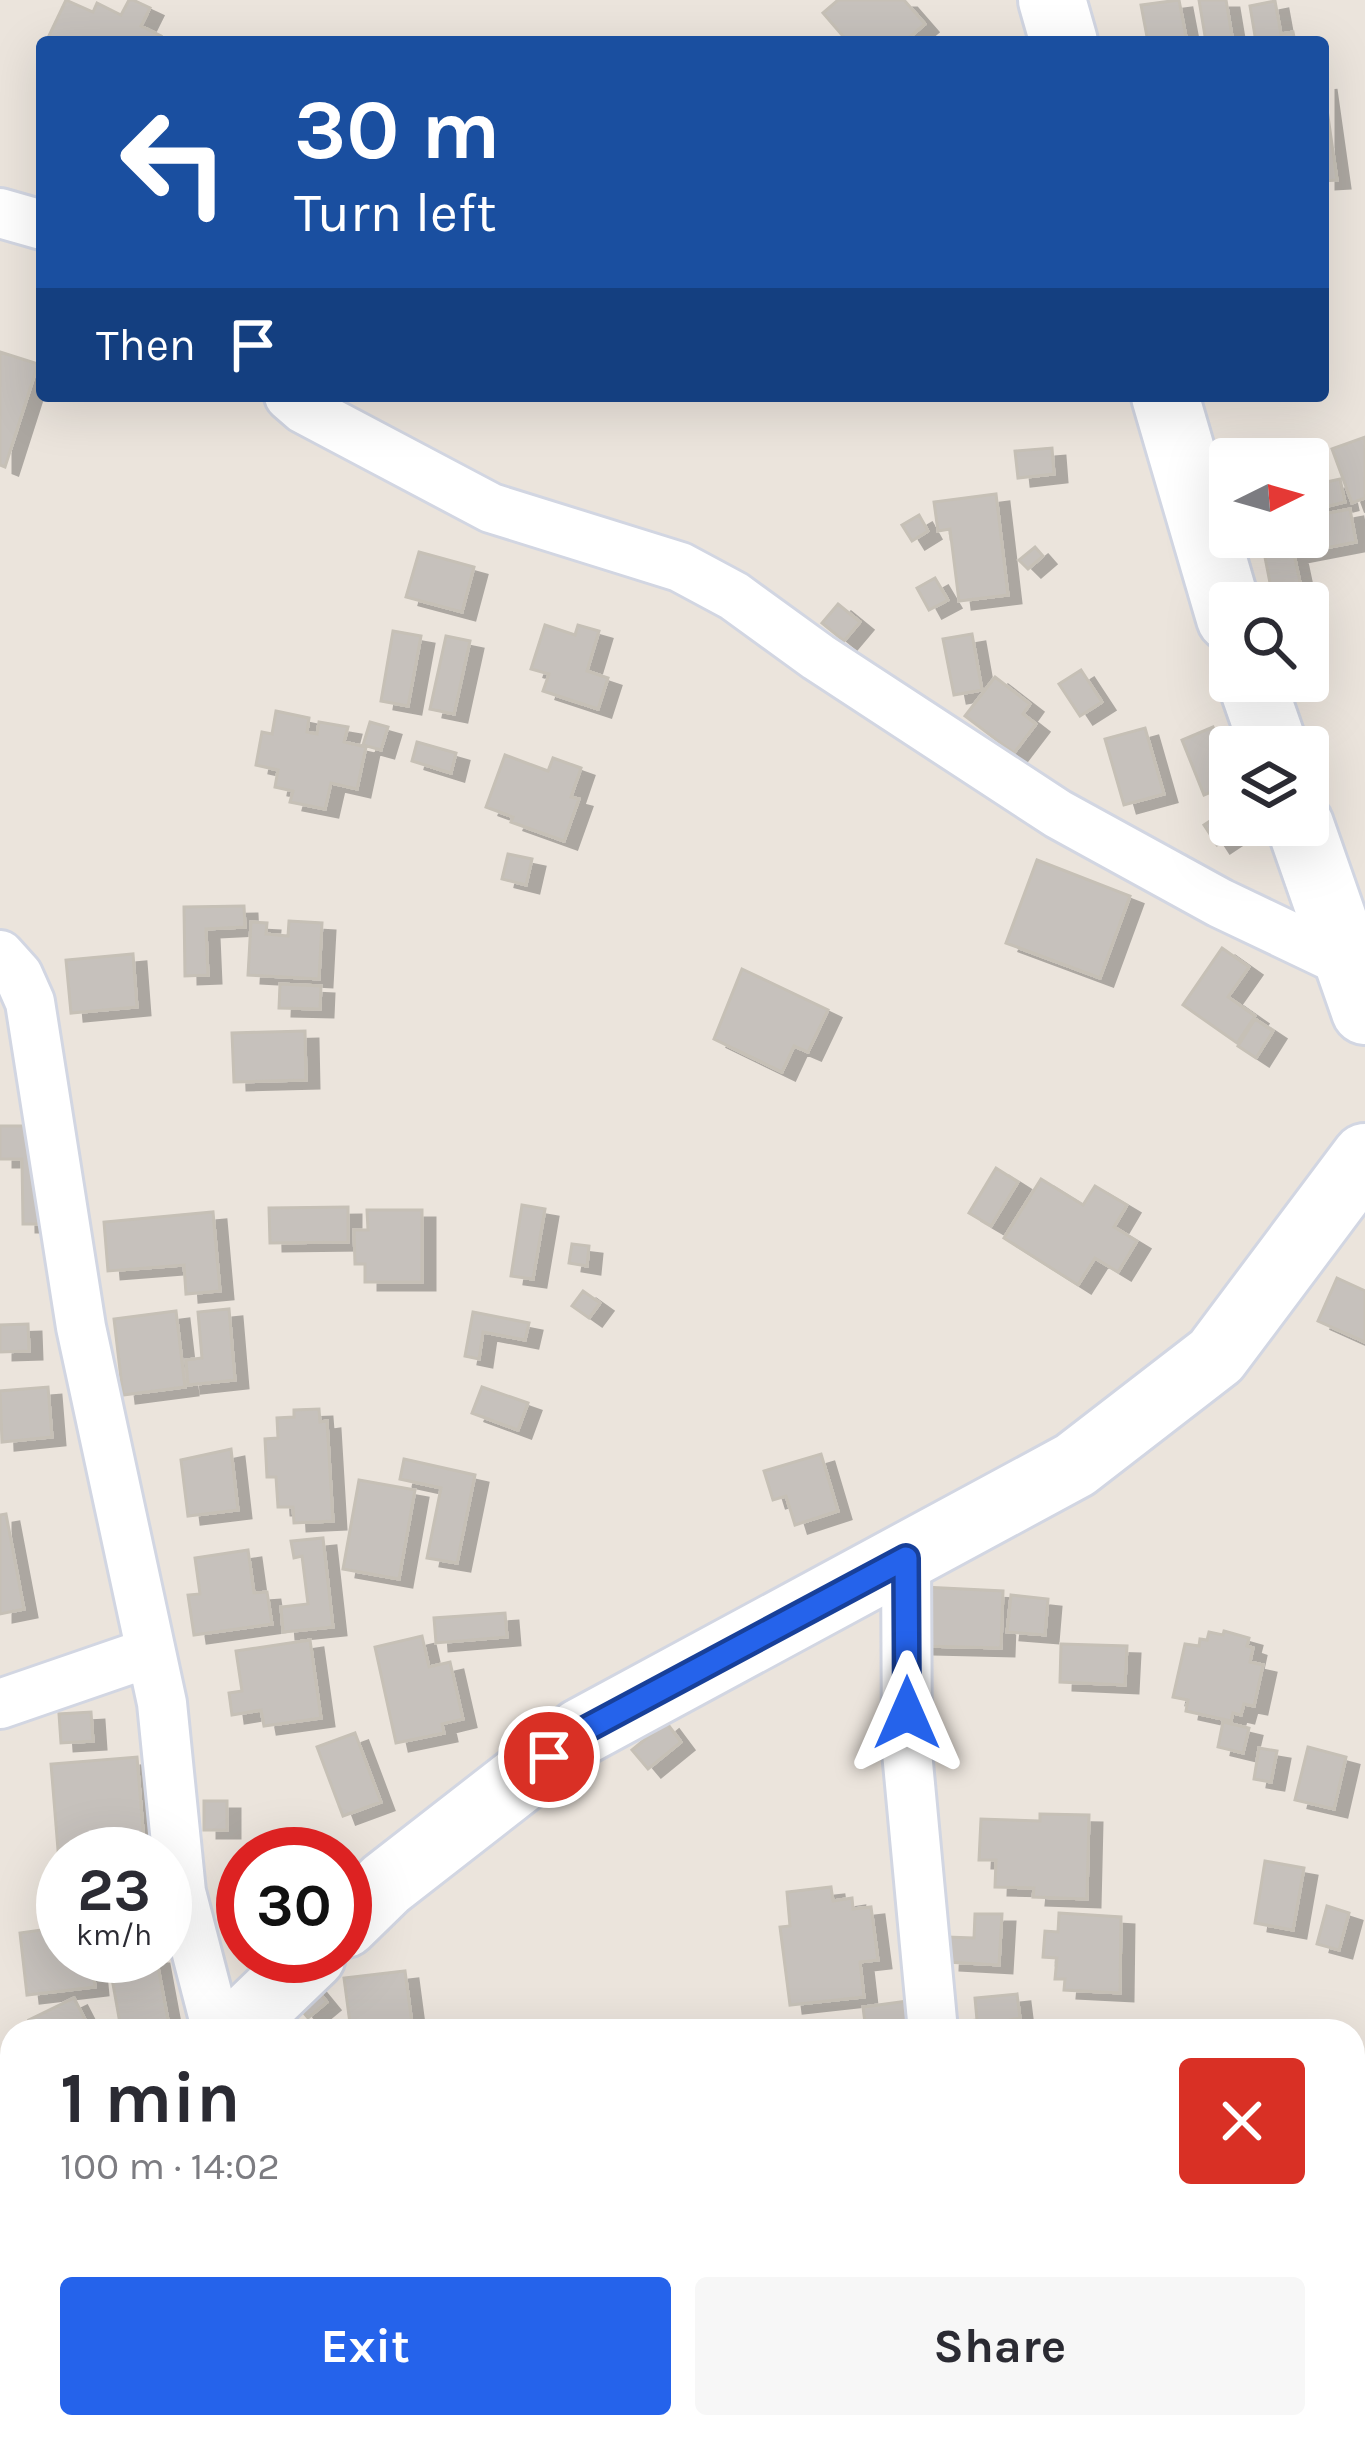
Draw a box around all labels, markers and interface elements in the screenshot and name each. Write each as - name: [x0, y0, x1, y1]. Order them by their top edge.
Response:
- text: 30 m: [294, 81, 500, 179]
- icon: left: [96, 84, 252, 240]
- text: Turn left: [294, 181, 497, 245]
- icon: arrive: [220, 312, 286, 378]
- text: Then: [96, 319, 196, 371]
- north arrow: [1209, 438, 1329, 558]
- map controls: [1209, 438, 1329, 846]
- button: search: [1209, 582, 1329, 702]
- button: layers: [1209, 726, 1329, 846]
- position arrow: [844, 1650, 970, 1776]
- pin: [498, 1706, 600, 1808]
- icon: arrive: [516, 1724, 582, 1790]
- speed limit sign: 30: [216, 1827, 372, 1983]
- text: 23: [77, 1855, 151, 1925]
- text: km/h: [76, 1917, 152, 1953]
- text: 1 min: [60, 2056, 241, 2140]
- button: close: [1179, 2058, 1305, 2184]
- text: 100 m · 14:02: [60, 2143, 280, 2189]
- button: Exit: [60, 2277, 671, 2415]
- button: Share: [695, 2277, 1305, 2415]

